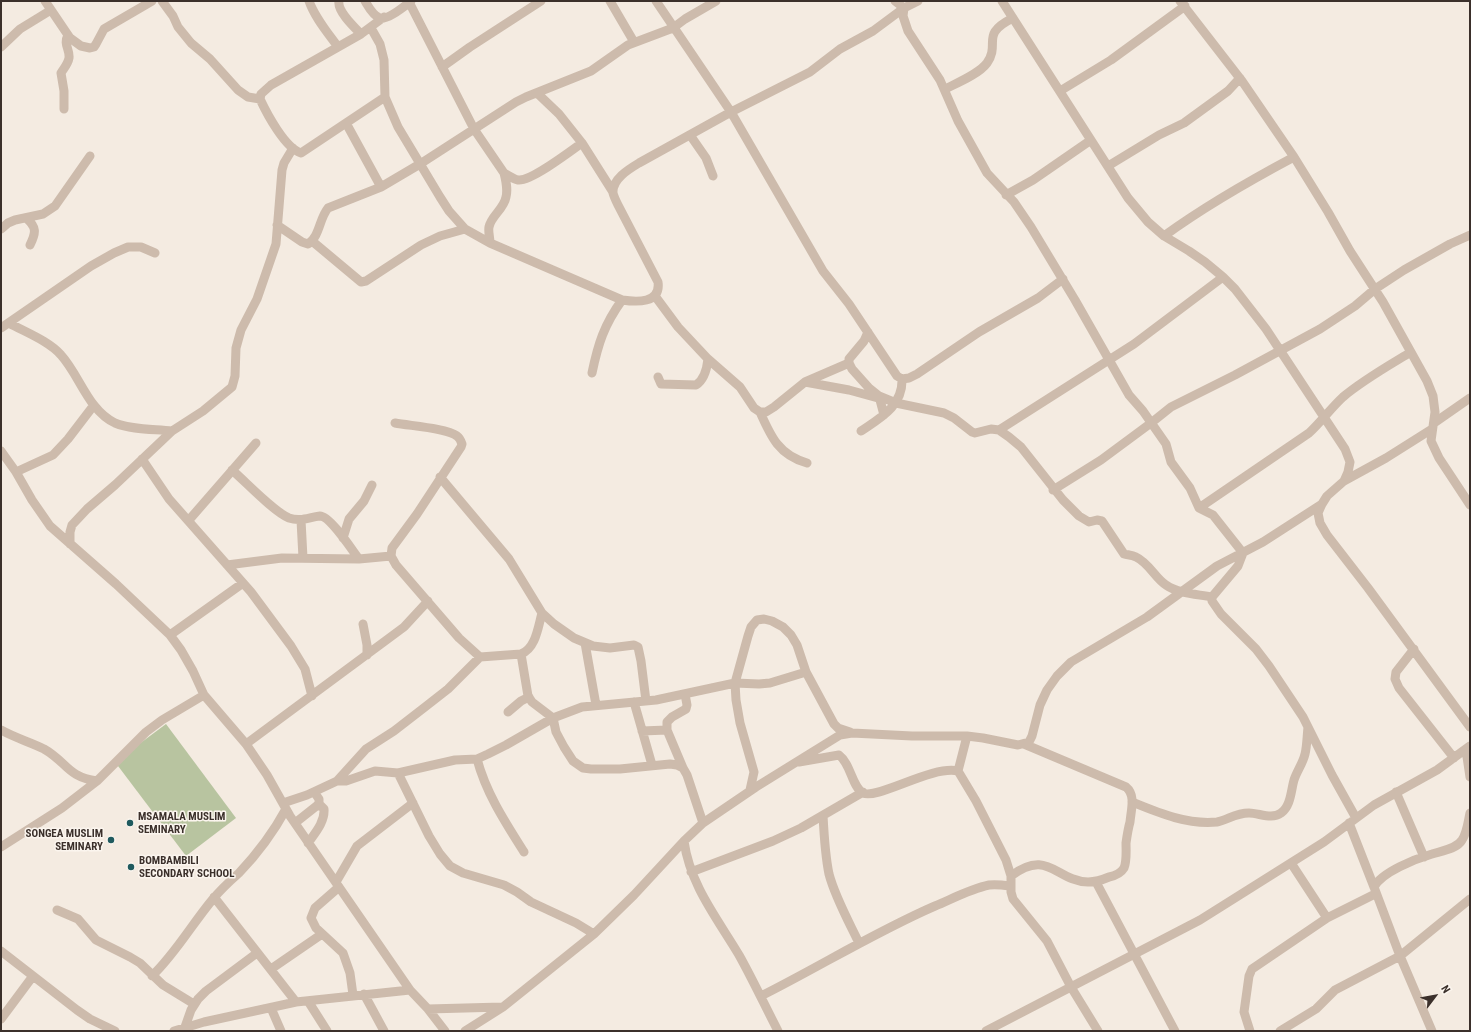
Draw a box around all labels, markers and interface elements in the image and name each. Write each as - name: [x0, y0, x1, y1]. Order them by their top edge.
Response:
- place label: MSAMALA MUSLIM SEMINARY: [138, 810, 225, 836]
- marker: MSAMALA MUSLIM SEMINARY: [125, 818, 135, 828]
- place label: SONGEA MUSLIM SEMINARY: [26, 827, 103, 853]
- marker: SONGEA MUSLIM SEMINARY: [106, 835, 116, 845]
- place label: BOMBAMBILI SECONDARY SCHOOL: [139, 854, 234, 880]
- marker: BOMBAMBILI SECONDARY SCHOOL: [126, 862, 136, 872]
- north arrow: [1415, 976, 1455, 1016]
- text: N: [1438, 983, 1453, 996]

